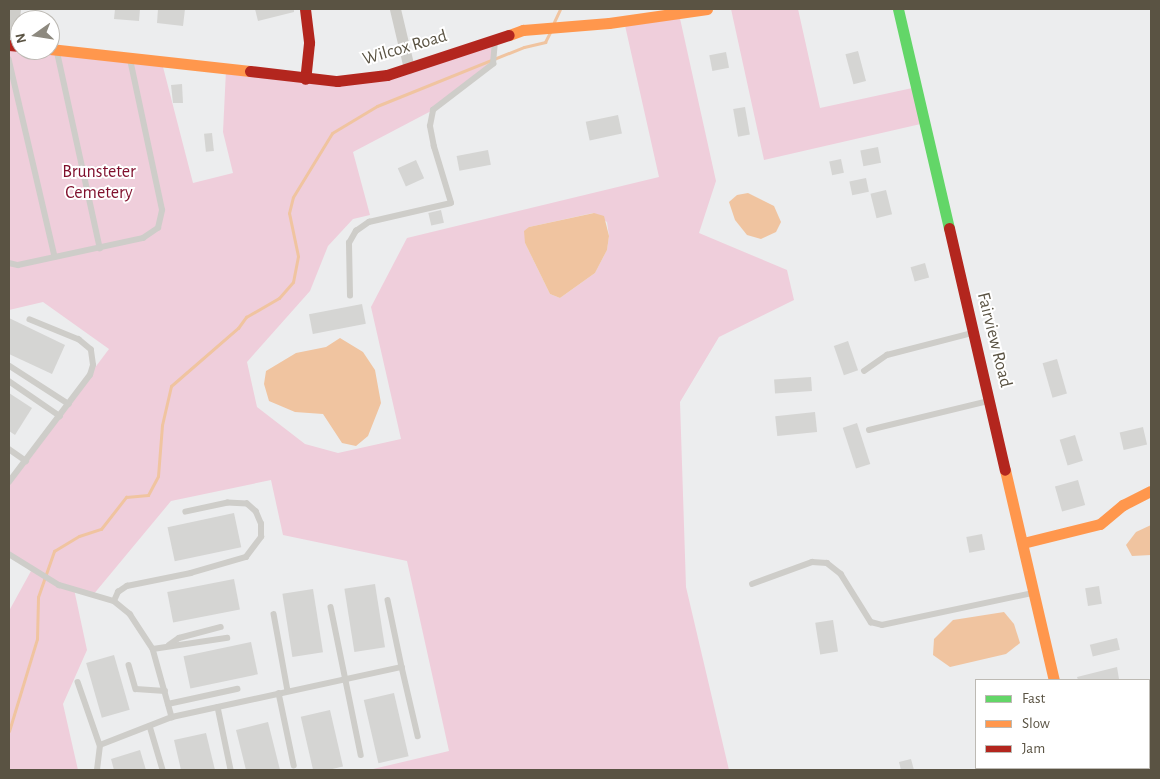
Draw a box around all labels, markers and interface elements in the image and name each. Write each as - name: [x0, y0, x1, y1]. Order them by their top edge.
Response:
- north arrow: [10, 10, 60, 60]
- street label: Wilcox Road: [360, 26, 450, 70]
- text: N: [13, 32, 29, 44]
- park label: Brunsteter Cemetery: [62, 162, 136, 204]
- street label: Fairview Road: [972, 290, 1016, 390]
- legend: [975, 679, 1150, 769]
- text: Fast: [1022, 691, 1045, 706]
- text: Slow: [1022, 716, 1050, 731]
- text: Jam: [1022, 741, 1045, 756]

